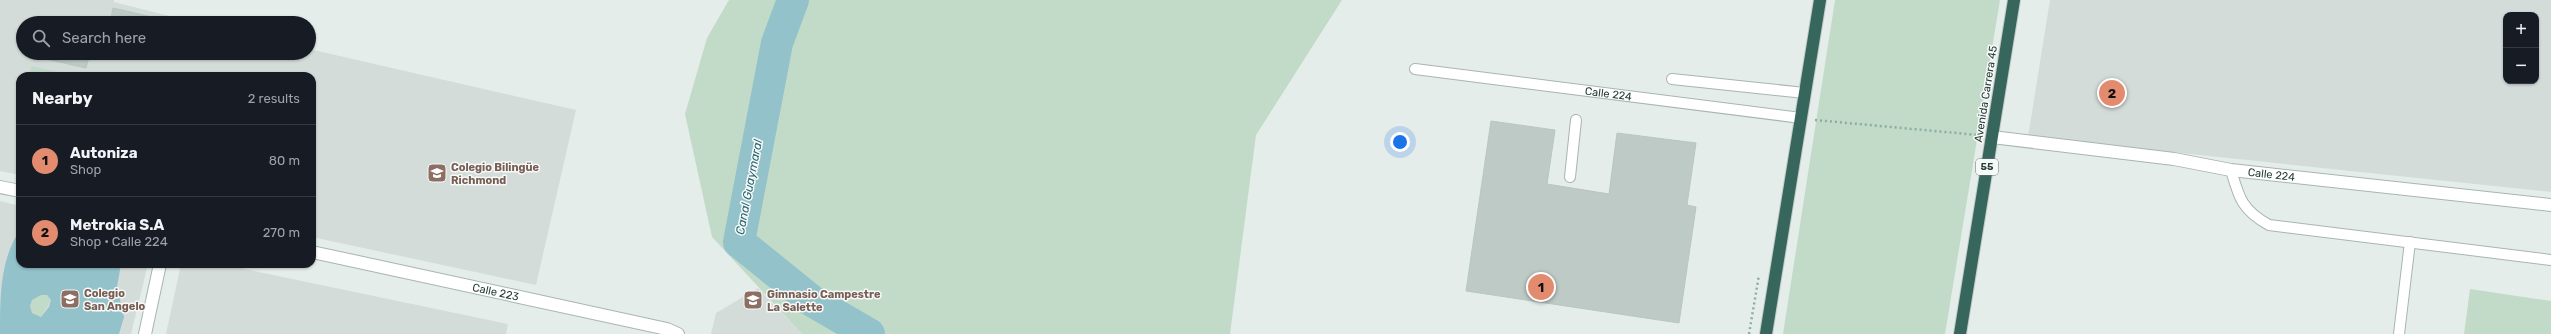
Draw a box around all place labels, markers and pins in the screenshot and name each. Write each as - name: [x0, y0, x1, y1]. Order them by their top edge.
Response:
- pin: 2: [2099, 78, 2125, 108]
- place label: Colegio Bilingüe Richmond: [451, 161, 540, 187]
- school or university icon: Colegio Bilingüe Richmond: [426, 162, 448, 184]
- pin: 1: [1528, 272, 1554, 302]
- place label: Colegio San Angelo: [84, 287, 146, 313]
- school or university icon: Colegio San Angelo: [59, 288, 81, 310]
- place label: Gimnasio Campestre La Salette: [767, 288, 881, 314]
- school or university icon: Gimnasio Campestre La Salette: [742, 289, 764, 311]

